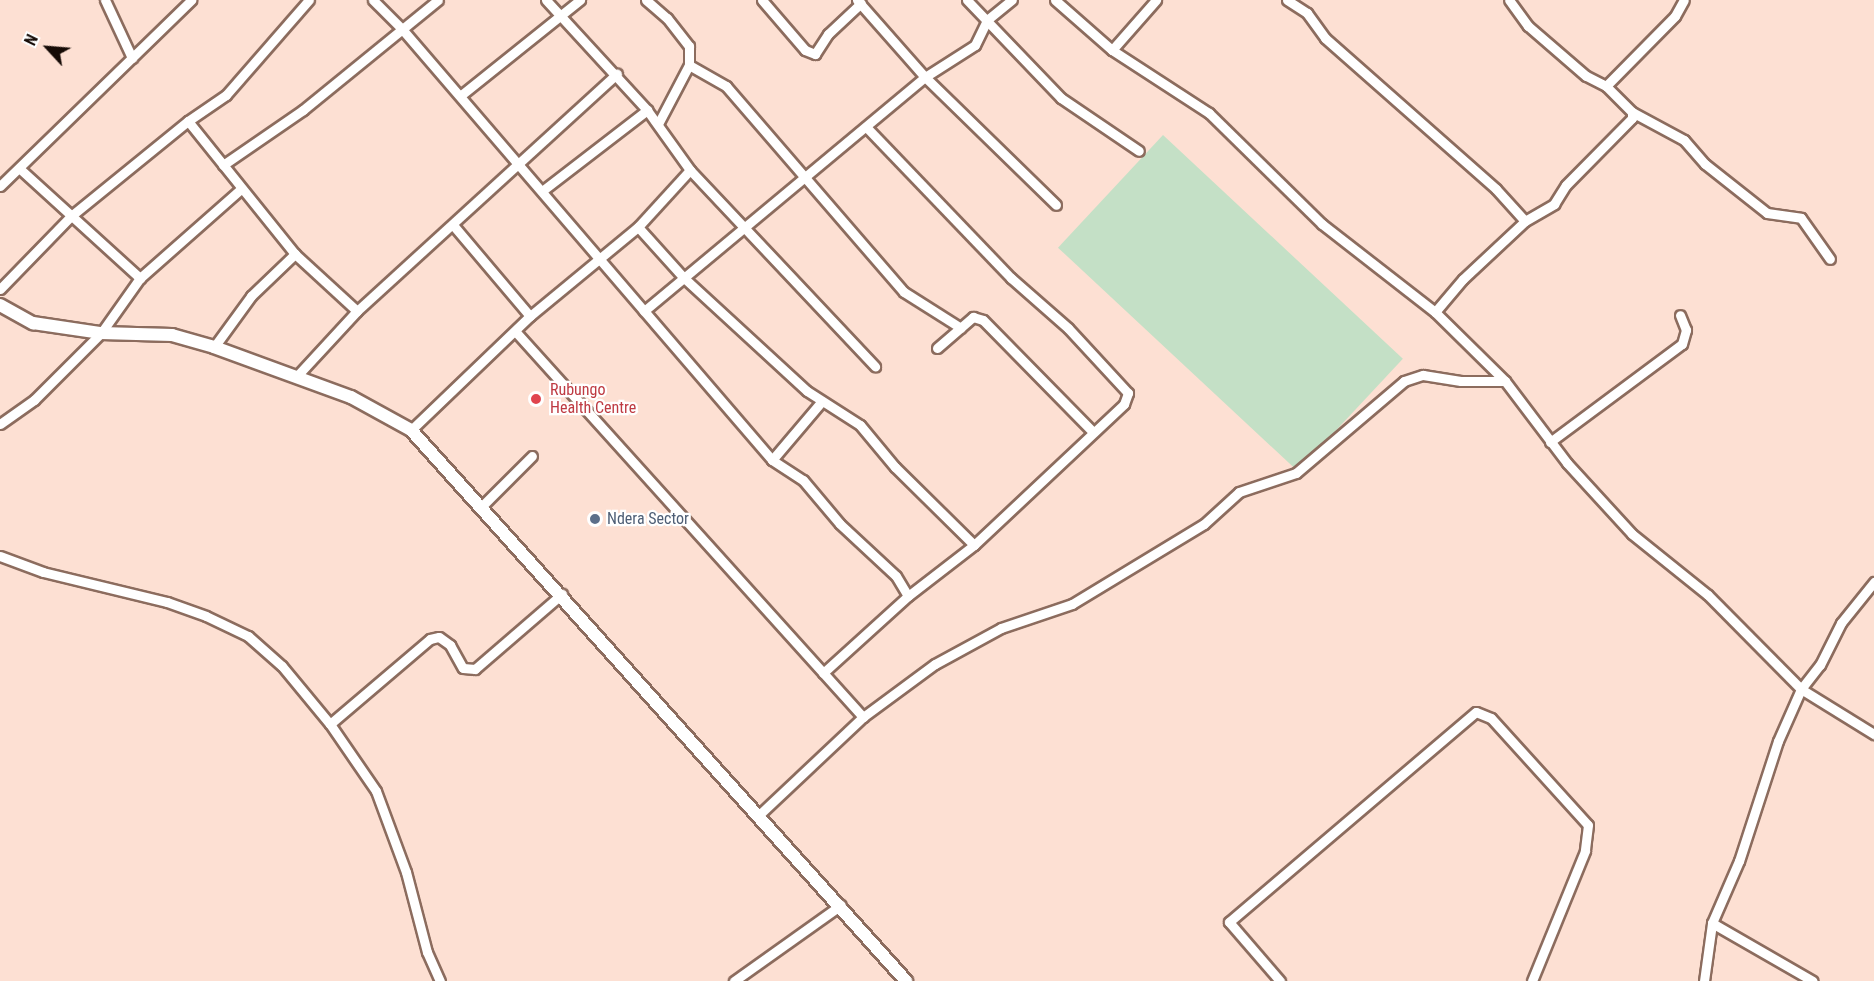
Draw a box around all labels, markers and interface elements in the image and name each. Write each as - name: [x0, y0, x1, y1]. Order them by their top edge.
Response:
- north arrow: [18, 18, 78, 78]
- text: N: [21, 31, 42, 48]
- place label: Rubungo Health Centre: [550, 380, 636, 418]
- marker: Rubungo Health Centre: [527, 390, 545, 408]
- place label: Ndera Sector: [607, 509, 689, 529]
- marker: Ndera Sector: [588, 512, 602, 526]

